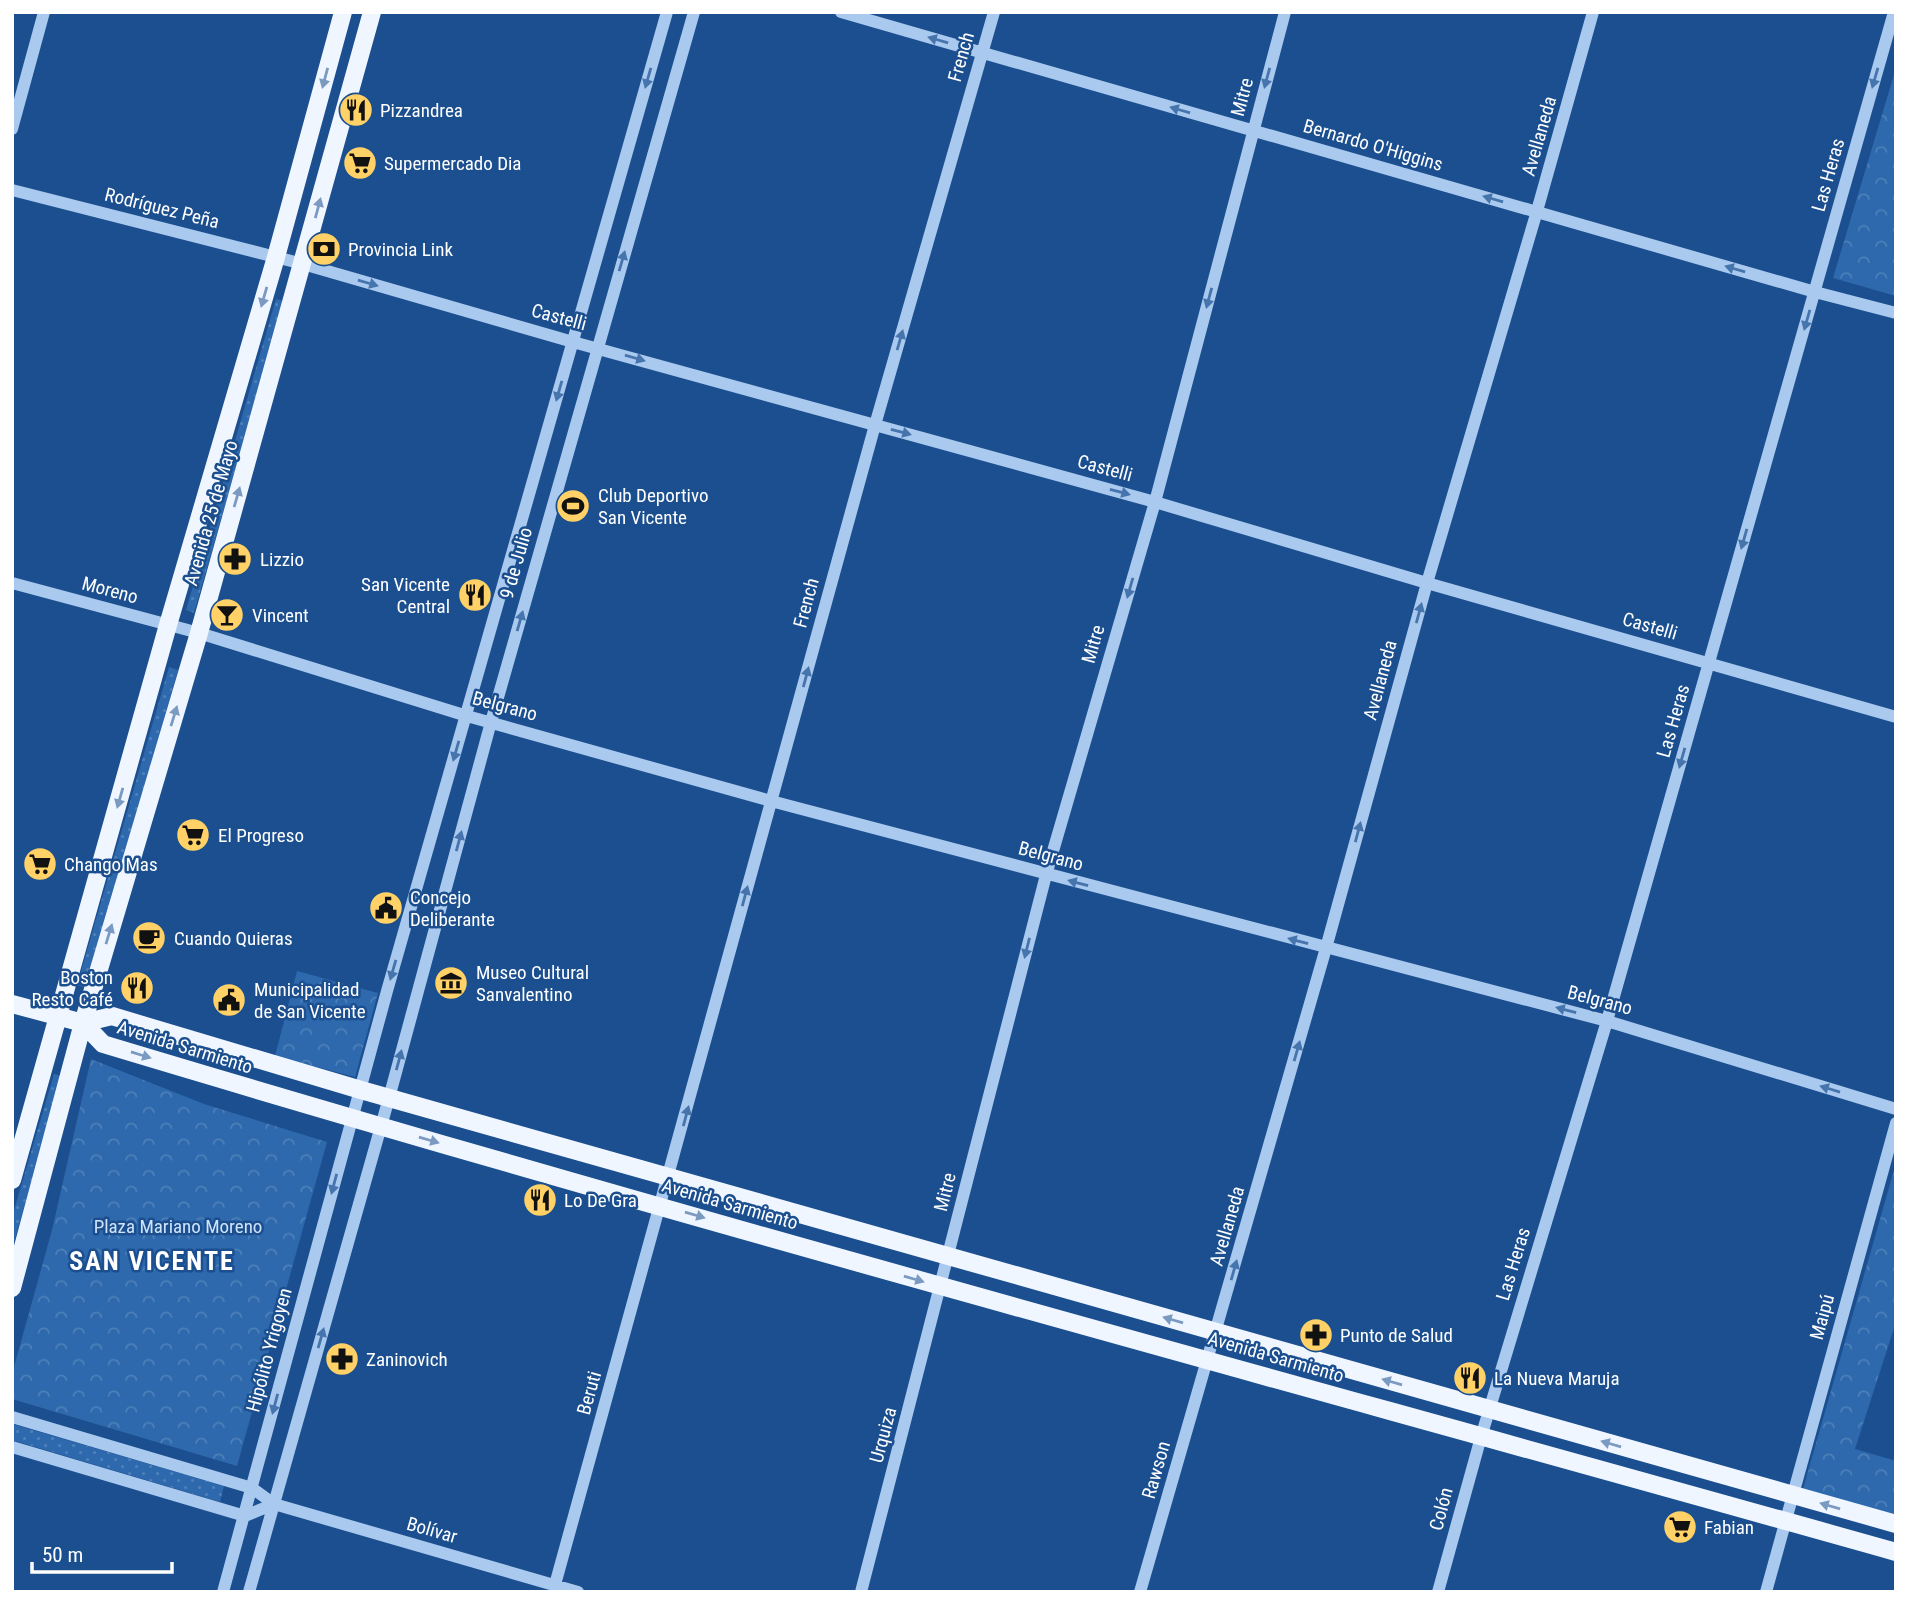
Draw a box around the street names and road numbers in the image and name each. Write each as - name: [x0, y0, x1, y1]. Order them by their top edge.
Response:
- street label: French: [943, 30, 979, 84]
- street label: Mitre: [1226, 75, 1258, 119]
- street label: Avellaneda: [1517, 93, 1561, 179]
- street label: Bernardo O'Higgins: [1301, 114, 1445, 176]
- street label: Las Heras: [1807, 136, 1849, 214]
- street label: Rodríguez Peña: [102, 183, 222, 233]
- street label: Castelli: [529, 299, 589, 335]
- street label: Avenida 25 de Mayo: [179, 438, 243, 588]
- street label: Castelli: [1075, 450, 1135, 486]
- street label: 9 de Julio: [495, 525, 537, 601]
- street label: Moreno: [79, 571, 141, 609]
- street label: French: [788, 576, 824, 630]
- street label: Castelli: [1620, 607, 1680, 645]
- street label: Mitre: [1077, 622, 1109, 666]
- street label: Avellaneda: [1358, 637, 1402, 723]
- street label: Las Heras: [1652, 682, 1694, 760]
- street label: Belgrano: [470, 686, 540, 726]
- street label: Belgrano: [1016, 836, 1086, 876]
- street label: Belgrano: [1565, 980, 1635, 1020]
- street label: Avenida Sarmiento: [115, 1015, 255, 1079]
- street label: Mitre: [929, 1170, 961, 1214]
- street label: Avenida Sarmiento: [659, 1174, 801, 1234]
- street label: Avellaneda: [1205, 1183, 1249, 1269]
- street label: Las Heras: [1491, 1225, 1535, 1303]
- street label: Hipólito Yrigoyen: [241, 1285, 297, 1415]
- street label: Maipú: [1805, 1292, 1839, 1342]
- street label: Avenida Sarmiento: [1205, 1327, 1347, 1387]
- street label: Beruti: [572, 1369, 606, 1417]
- street label: Urquiza: [865, 1405, 901, 1465]
- street label: Rawson: [1137, 1438, 1175, 1502]
- street label: Colón: [1424, 1485, 1458, 1533]
- street label: Bolívar: [404, 1512, 460, 1548]

